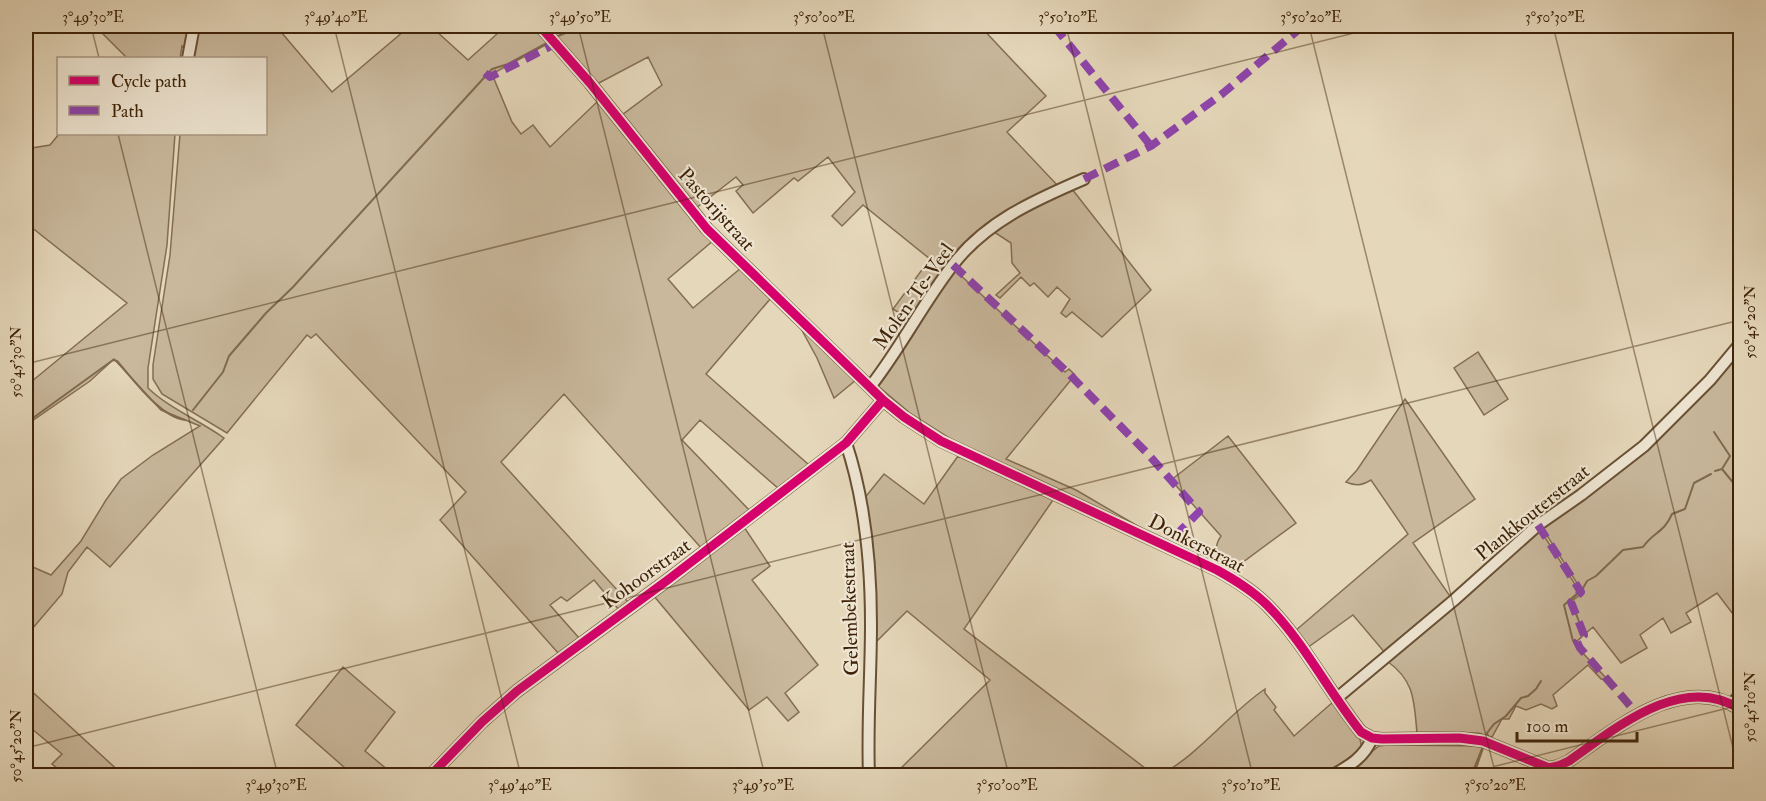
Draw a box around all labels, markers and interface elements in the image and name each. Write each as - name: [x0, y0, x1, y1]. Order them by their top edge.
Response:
- text: 3°49'30"E: [62, 8, 124, 27]
- text: 3°49'40"E: [304, 8, 368, 27]
- text: 3°49'50"E: [549, 8, 611, 27]
- text: 3°50'00"E: [793, 8, 855, 27]
- text: 3°50'10"E: [1038, 8, 1098, 27]
- text: 3°50'20"E: [1280, 8, 1342, 27]
- text: 3°50'30"E: [1525, 8, 1585, 27]
- legend: [57, 57, 267, 135]
- text: Cycle path: [111, 70, 187, 93]
- text: Path: [111, 100, 144, 123]
- street label: Pastorijstraat: [673, 163, 761, 257]
- street label: Molen-Te-Veel: [868, 238, 959, 354]
- text: 50°45'20"N: [1741, 285, 1760, 359]
- text: 50°45'30"N: [7, 326, 26, 398]
- street label: Plankkouterstraat: [1470, 458, 1595, 566]
- street label: Donkerstraat: [1144, 508, 1250, 579]
- street label: Kohoorstraat: [597, 532, 696, 614]
- street label: Gelembekestraat: [835, 541, 864, 676]
- text: 50°45'10"N: [1741, 671, 1760, 742]
- scale bar: [1517, 705, 1637, 743]
- text: 50°45'20"N: [7, 709, 26, 783]
- text: 100 m: [1526, 715, 1569, 738]
- text: 3°49'30"E: [245, 776, 307, 795]
- text: 3°49'40"E: [488, 776, 552, 795]
- text: 3°49'50"E: [732, 776, 794, 795]
- text: 3°50'00"E: [976, 776, 1038, 795]
- text: 3°50'10"E: [1221, 776, 1281, 795]
- text: 3°50'20"E: [1464, 776, 1526, 795]

